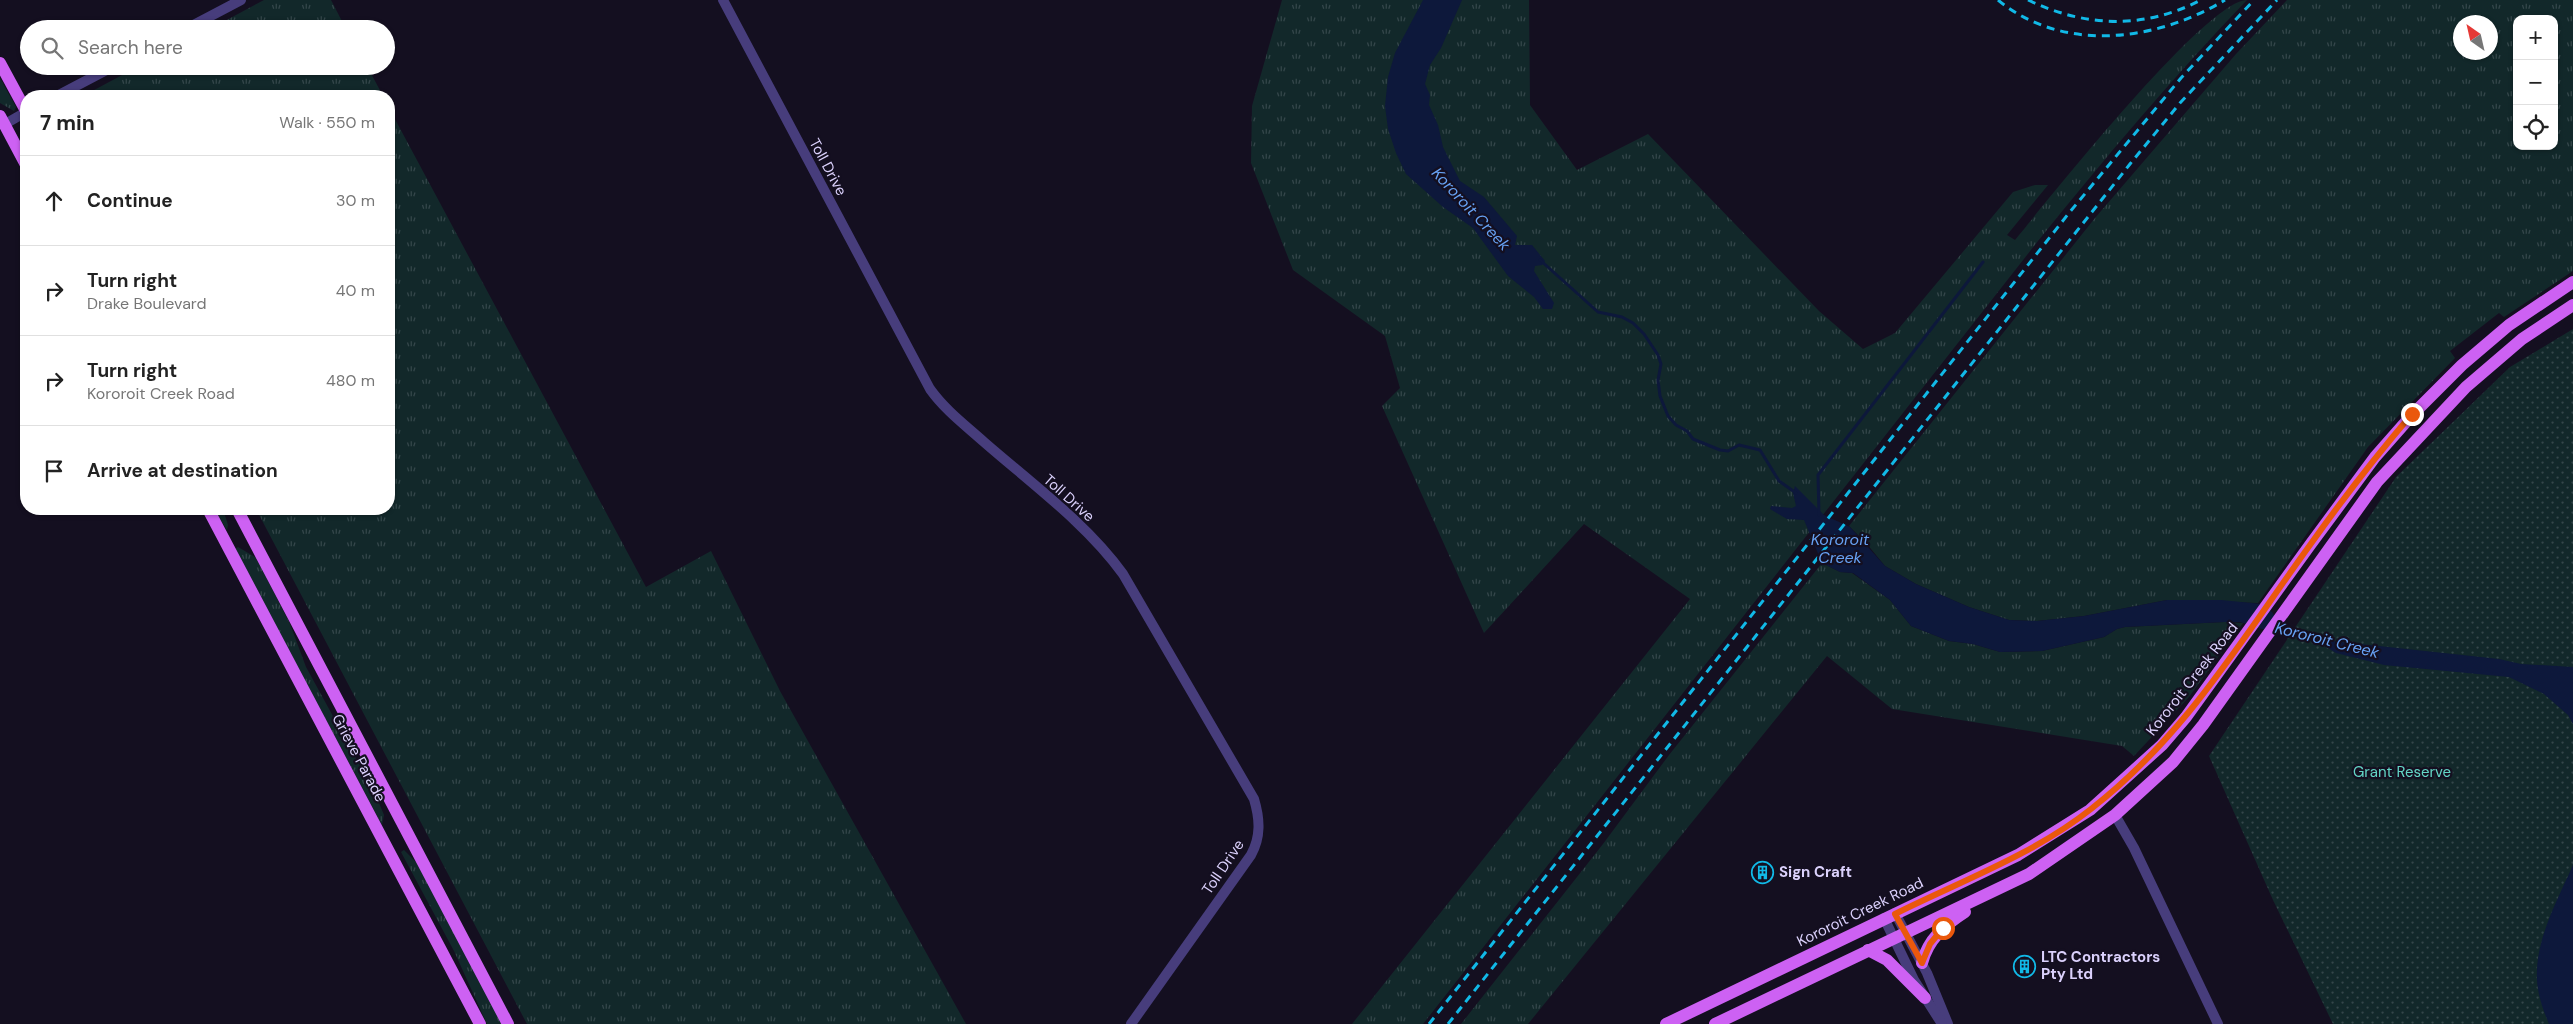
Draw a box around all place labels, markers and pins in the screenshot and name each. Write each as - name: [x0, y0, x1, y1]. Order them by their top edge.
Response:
- building icon: Sign Craft: [1751, 860, 1775, 884]
- place label: Sign Craft: [1779, 862, 1852, 882]
- place label: LTC Contractors Pty Ltd: [2041, 947, 2160, 984]
- building icon: LTC Contractors Pty Ltd: [2013, 954, 2037, 978]

